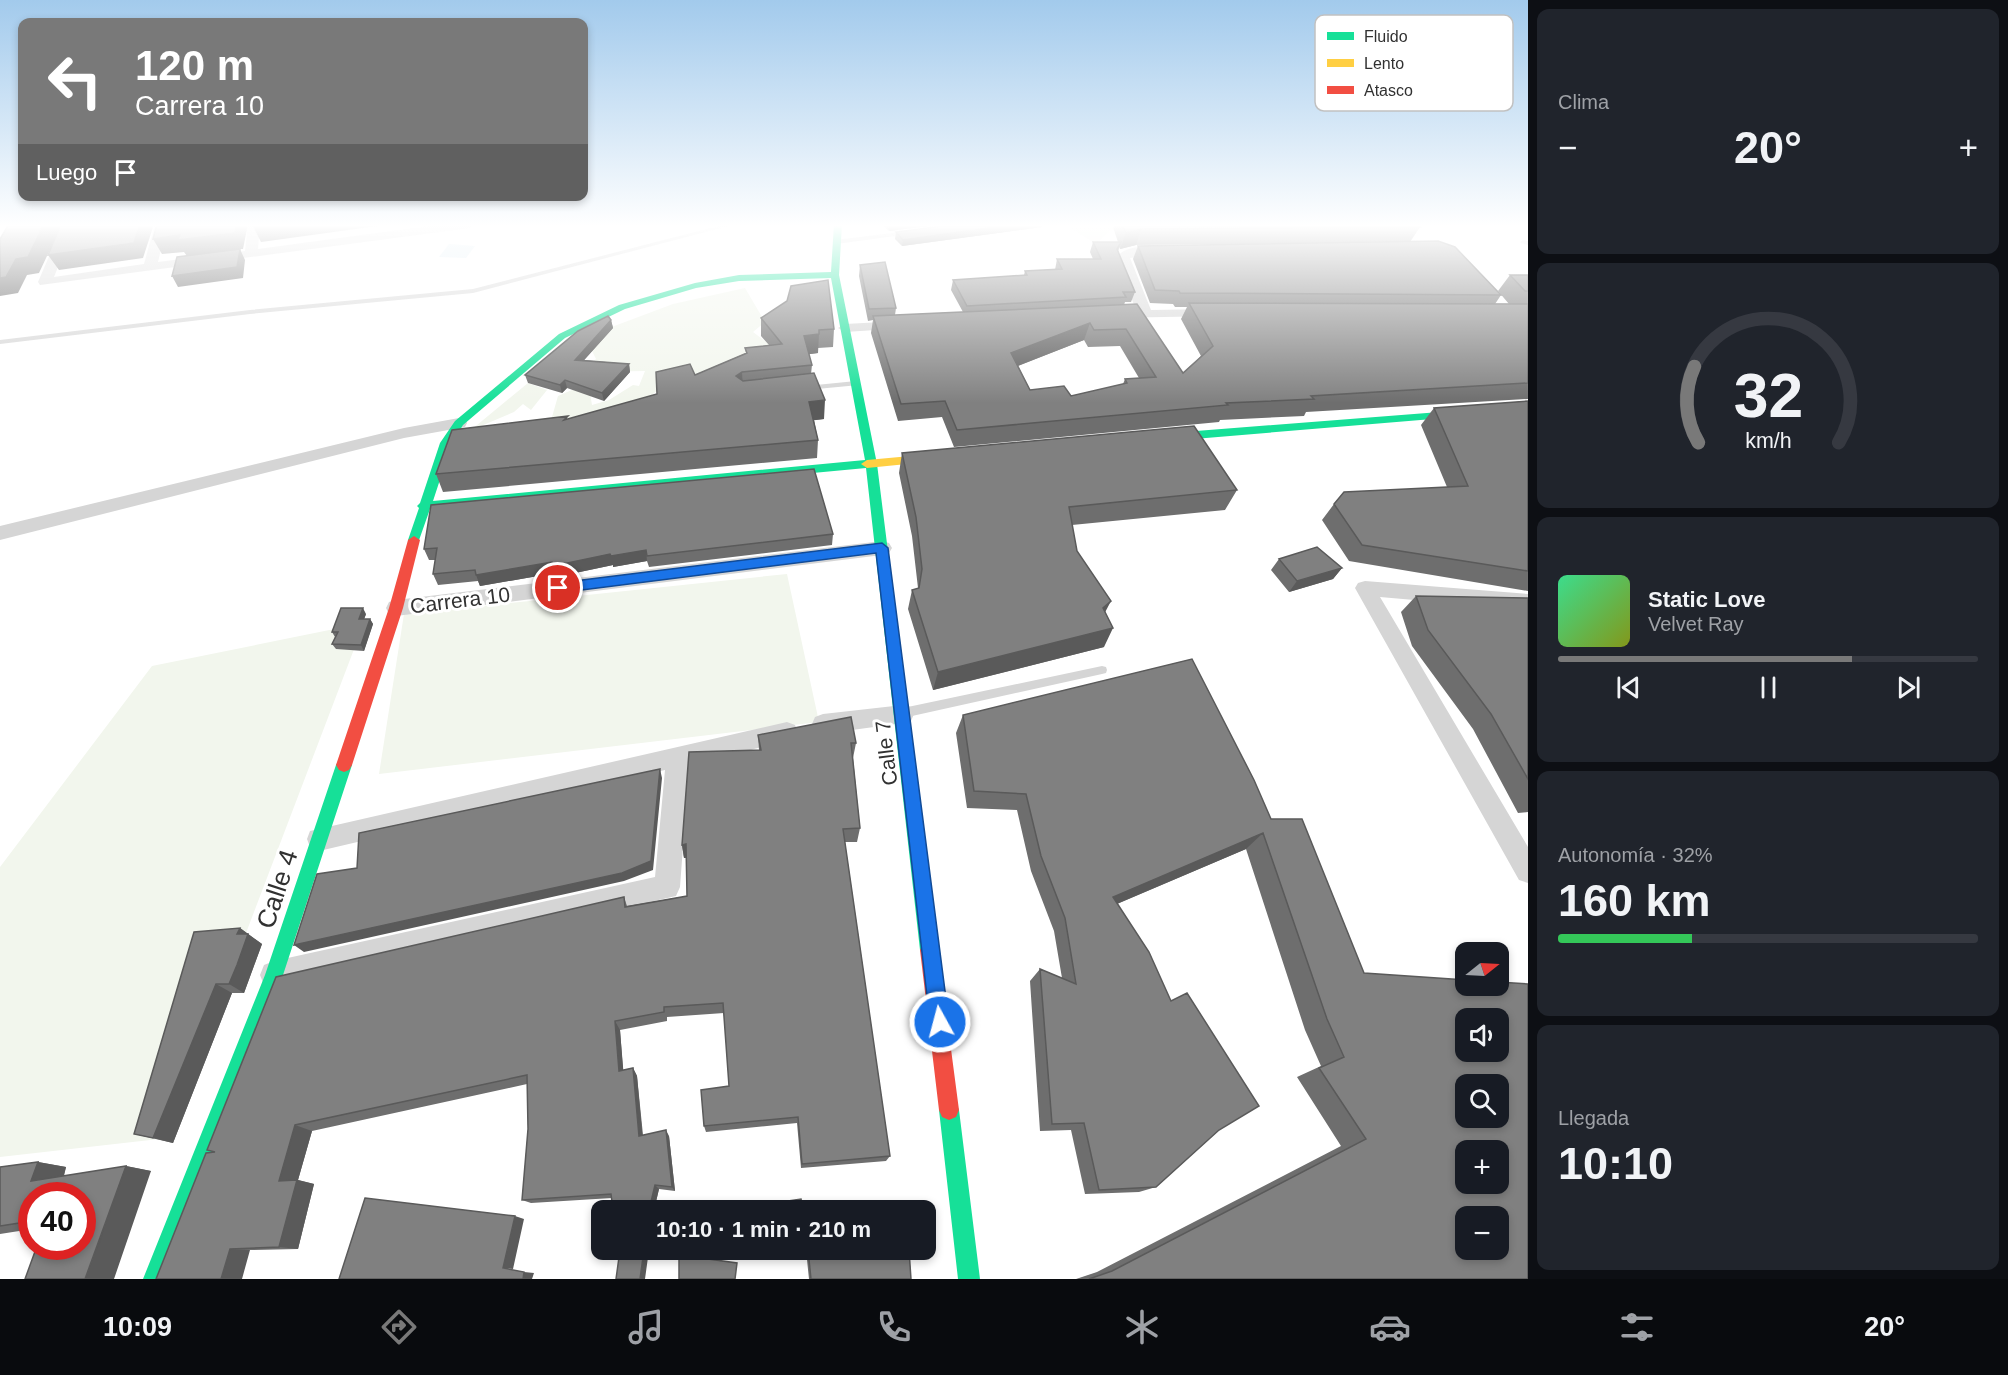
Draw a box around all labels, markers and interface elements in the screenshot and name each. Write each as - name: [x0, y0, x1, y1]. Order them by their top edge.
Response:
- legend: [1315, 15, 1513, 111]
- text: Fluido: [1364, 28, 1408, 45]
- icon: left: [36, 42, 114, 120]
- text: 120 m: [135, 42, 254, 89]
- text: Lento: [1364, 55, 1404, 72]
- text: Atasco: [1364, 82, 1413, 99]
- text: Carrera 10: [135, 91, 264, 121]
- text: Clima: [1558, 91, 1609, 113]
- text: 20°: [1734, 122, 1802, 173]
- text: −: [1558, 129, 1577, 166]
- text: +: [1959, 129, 1978, 166]
- icon: arrive: [109, 156, 142, 189]
- text: Luego: [36, 160, 97, 185]
- text: 32: [1733, 361, 1803, 430]
- text: km/h: [1745, 429, 1791, 453]
- pin: [532, 562, 583, 613]
- icon: arrive: [541, 571, 574, 604]
- street label: Carrera 10: [409, 582, 511, 618]
- text: Static Love: [1648, 587, 1765, 612]
- text: Velvet Ray: [1648, 613, 1744, 635]
- icon: previous: [1612, 671, 1645, 704]
- icon: pause: [1752, 671, 1785, 704]
- icon: next: [1892, 671, 1925, 704]
- street label: Calle 7: [871, 719, 901, 787]
- text: Autonomía · 32%: [1558, 844, 1713, 866]
- street label: Calle 4: [250, 846, 304, 932]
- text: 160 km: [1558, 875, 1711, 926]
- north arrow: [1455, 942, 1509, 996]
- map controls: [1455, 942, 1509, 1260]
- position arrow: [908, 990, 972, 1054]
- button: sound: [1455, 1008, 1509, 1062]
- button: search: [1455, 1074, 1509, 1128]
- text: Llegada: [1558, 1107, 1629, 1129]
- text: 10:10: [1558, 1138, 1673, 1189]
- button: +: [1455, 1140, 1509, 1194]
- speed limit sign: 40: [18, 1182, 96, 1260]
- button: −: [1455, 1206, 1509, 1260]
- text: 10:10 · 1 min · 210 m: [656, 1217, 871, 1242]
- icon: directions: [378, 1306, 420, 1348]
- icon: music: [625, 1306, 667, 1348]
- icon: phone: [873, 1306, 915, 1348]
- icon: climate: [1121, 1306, 1163, 1348]
- icon: car: [1369, 1306, 1411, 1348]
- icon: filters: [1616, 1306, 1658, 1348]
- text: 10:09: [103, 1312, 172, 1342]
- text: 20°: [1864, 1312, 1905, 1342]

